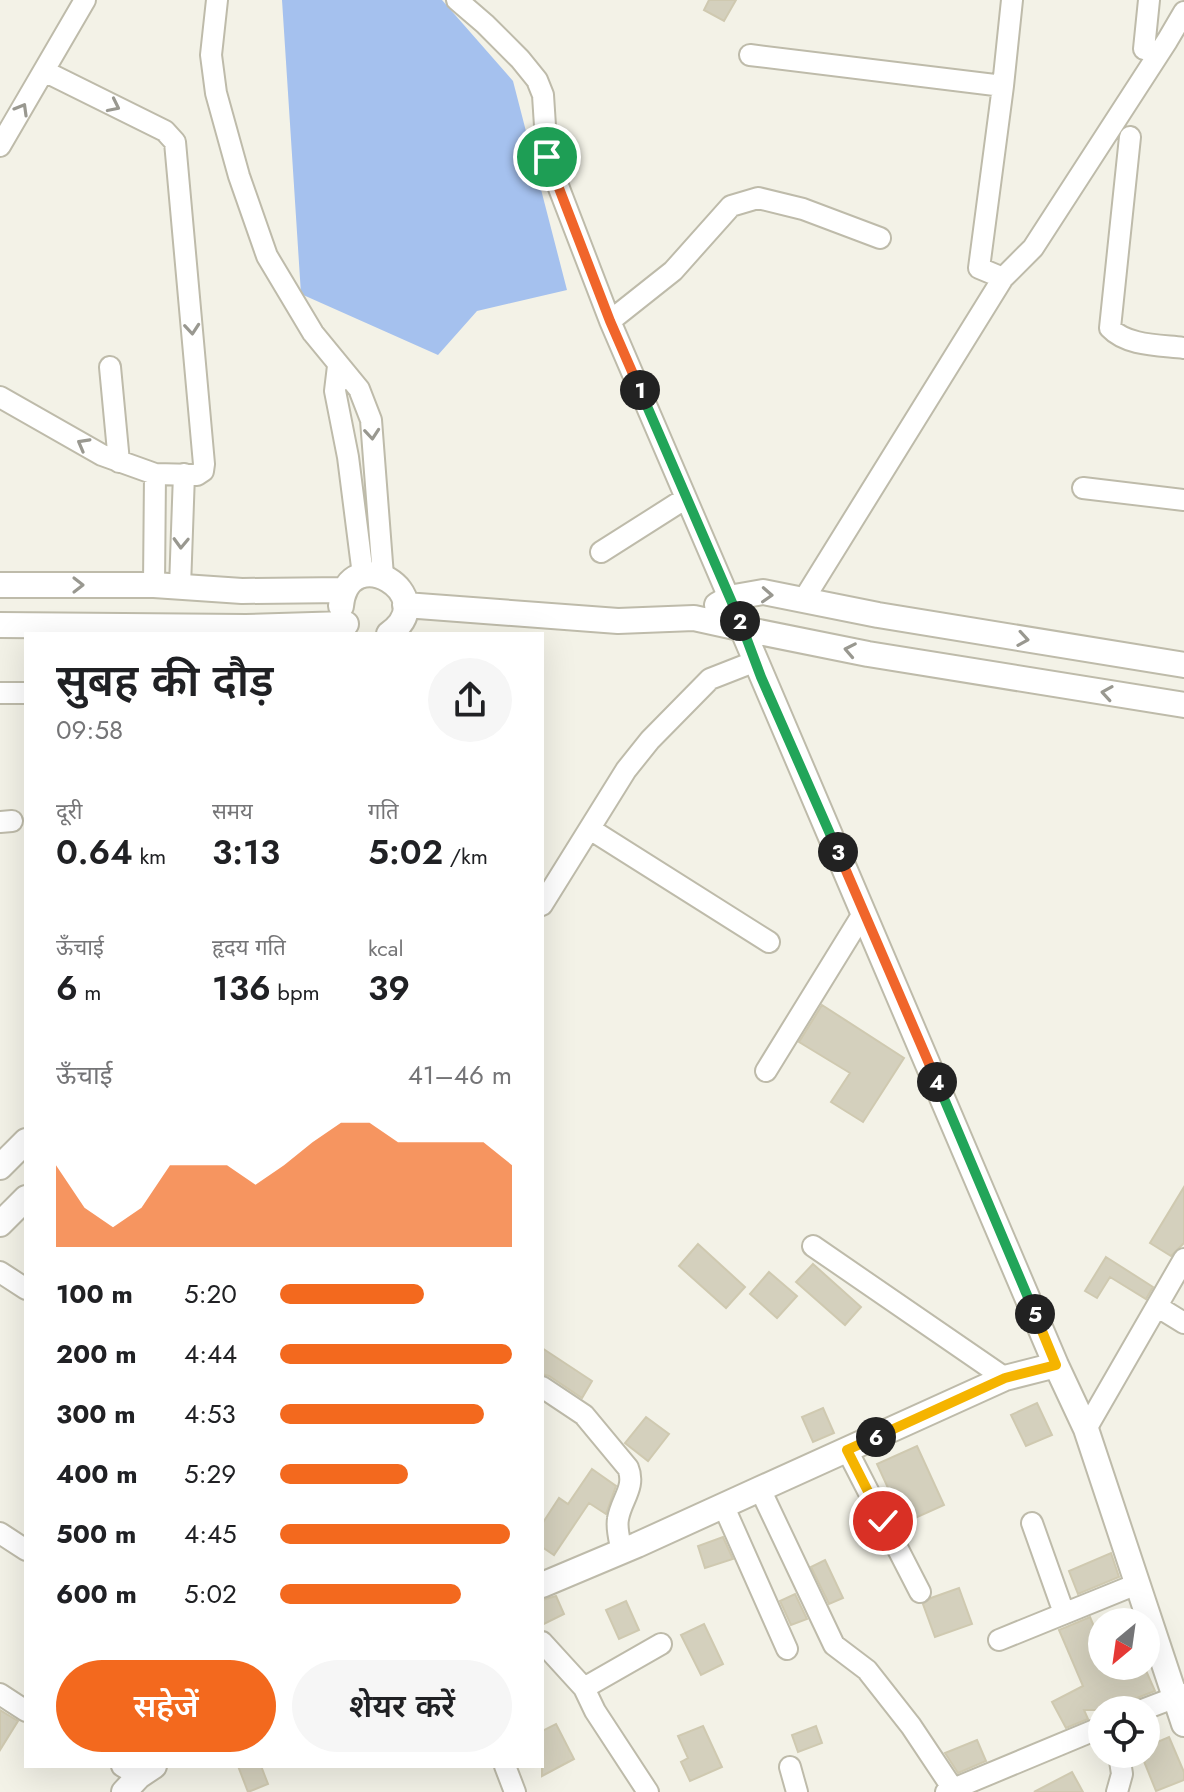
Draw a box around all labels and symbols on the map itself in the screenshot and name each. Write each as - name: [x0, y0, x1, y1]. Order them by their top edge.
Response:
- one-way arrow: [105, 96, 120, 111]
- one-way arrow: [12, 103, 28, 117]
- pin: [513, 123, 581, 191]
- one-way arrow: [183, 323, 200, 336]
- pin: 1: [620, 370, 660, 410]
- one-way arrow: [363, 428, 380, 441]
- one-way arrow: [77, 438, 92, 454]
- one-way arrow: [173, 537, 190, 550]
- one-way arrow: [72, 576, 85, 594]
- one-way arrow: [761, 586, 774, 603]
- pin: 2: [720, 601, 760, 641]
- one-way arrow: [1016, 629, 1030, 646]
- one-way arrow: [844, 643, 857, 660]
- one-way arrow: [1100, 685, 1114, 702]
- pin: 3: [818, 832, 858, 872]
- pin: 4: [917, 1062, 957, 1102]
- pin: 5: [1015, 1294, 1055, 1334]
- pin: 6: [856, 1417, 896, 1457]
- pin: [849, 1487, 917, 1555]
- north arrow: [1088, 1608, 1160, 1680]

